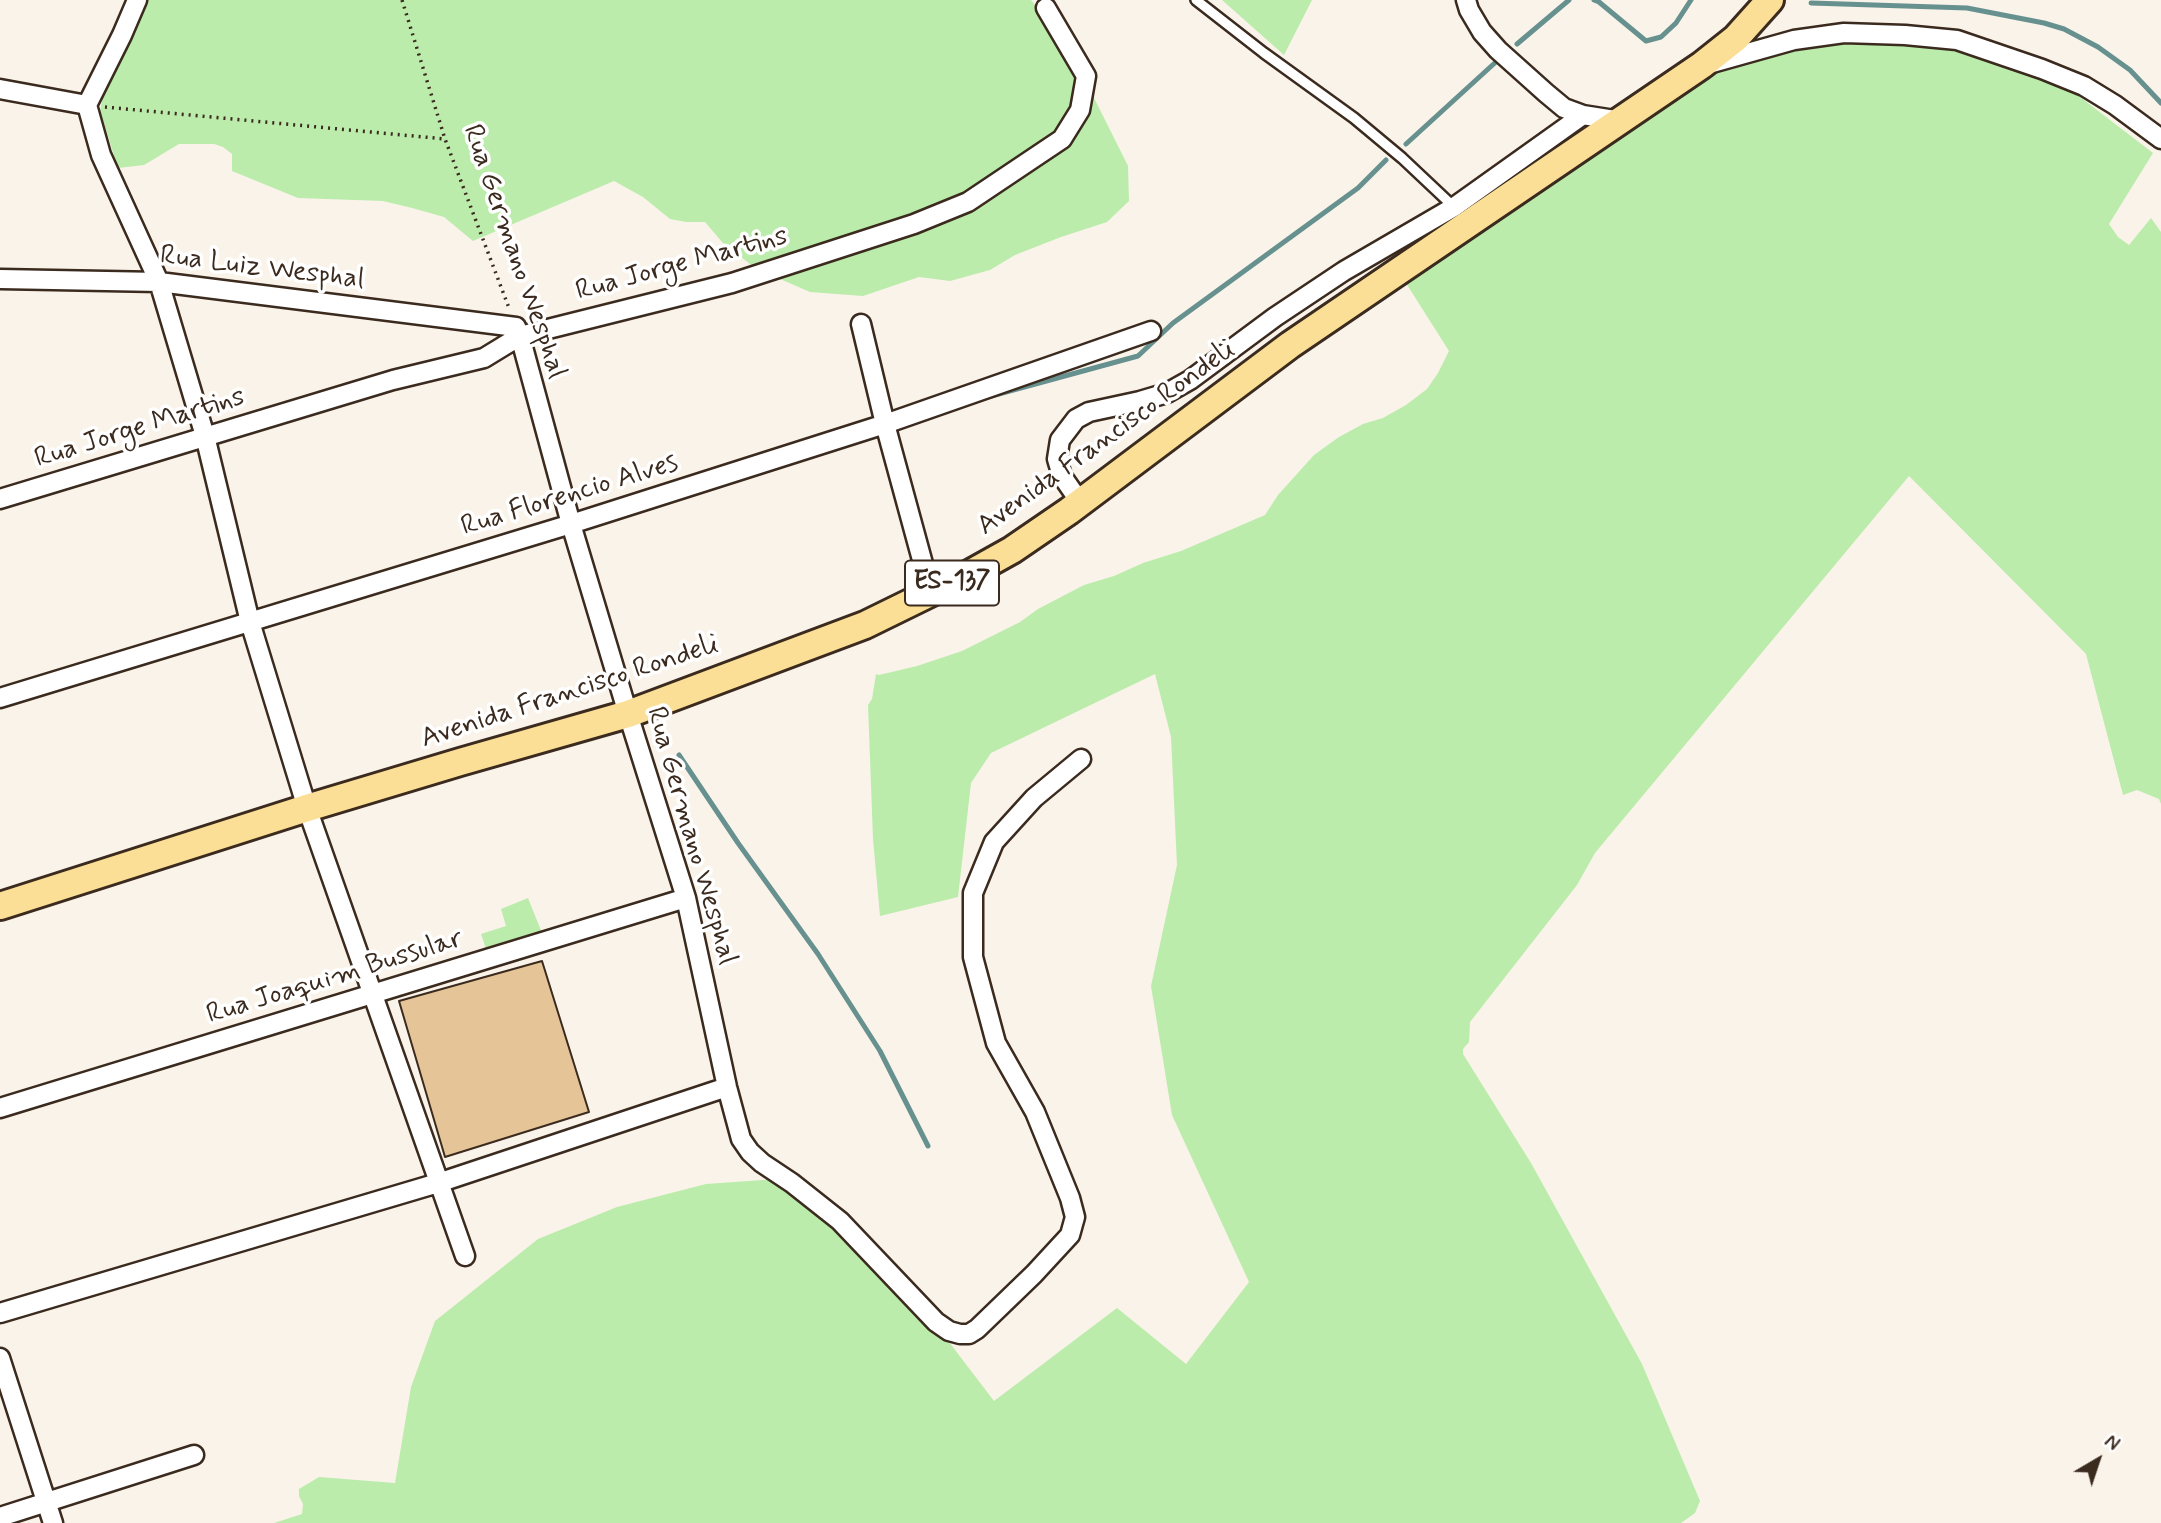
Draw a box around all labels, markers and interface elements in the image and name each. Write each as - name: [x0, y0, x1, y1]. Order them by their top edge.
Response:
- street label: Rua Germano Wesphal: [454, 121, 572, 383]
- street label: Rua Jorge Martins: [572, 221, 792, 309]
- street label: Rua Luiz Wesphal: [158, 240, 366, 298]
- street label: Avenida Francisco Rondeli: [971, 334, 1243, 544]
- street label: Rua Jorge Martins: [31, 381, 249, 477]
- street label: Rua Florencio Alves: [457, 447, 683, 545]
- road number: ES-137: [905, 561, 999, 606]
- street label: Avenida Francisco Rondeli: [417, 629, 723, 757]
- street label: Rua Germano Wesphal: [637, 703, 743, 969]
- street label: Rua Joaquim Bussular: [203, 923, 467, 1033]
- north arrow: [2063, 1425, 2133, 1495]
- text: N: [2099, 1430, 2124, 1457]

